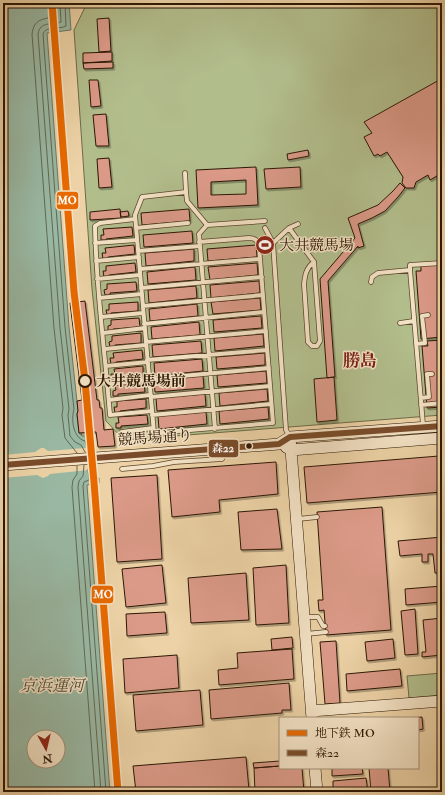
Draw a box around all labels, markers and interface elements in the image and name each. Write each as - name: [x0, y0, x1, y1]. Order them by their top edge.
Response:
- line badge: MO: [56, 191, 79, 210]
- text: MO: [56, 194, 77, 207]
- sports icon: 大井競馬場: [254, 234, 276, 256]
- place label: 大井競馬場: [279, 236, 354, 255]
- district label: 勝島: [343, 350, 377, 371]
- place label: 大井競馬場前: [96, 372, 186, 391]
- marker: 大井競馬場前: [78, 374, 92, 388]
- street label: 競馬場通り: [117, 426, 193, 450]
- line badge: 森22: [208, 439, 239, 458]
- unlabelled marker: [244, 441, 254, 451]
- text: 森22: [212, 442, 234, 455]
- line badge: MO: [91, 585, 114, 604]
- text: MO: [92, 588, 113, 601]
- water label: 京浜運河: [20, 676, 87, 696]
- legend: [279, 717, 419, 769]
- text: 地下鉄 MO: [315, 726, 375, 741]
- north arrow: [26, 729, 66, 769]
- text: 森22: [315, 746, 339, 761]
- text: N: [40, 751, 54, 766]

